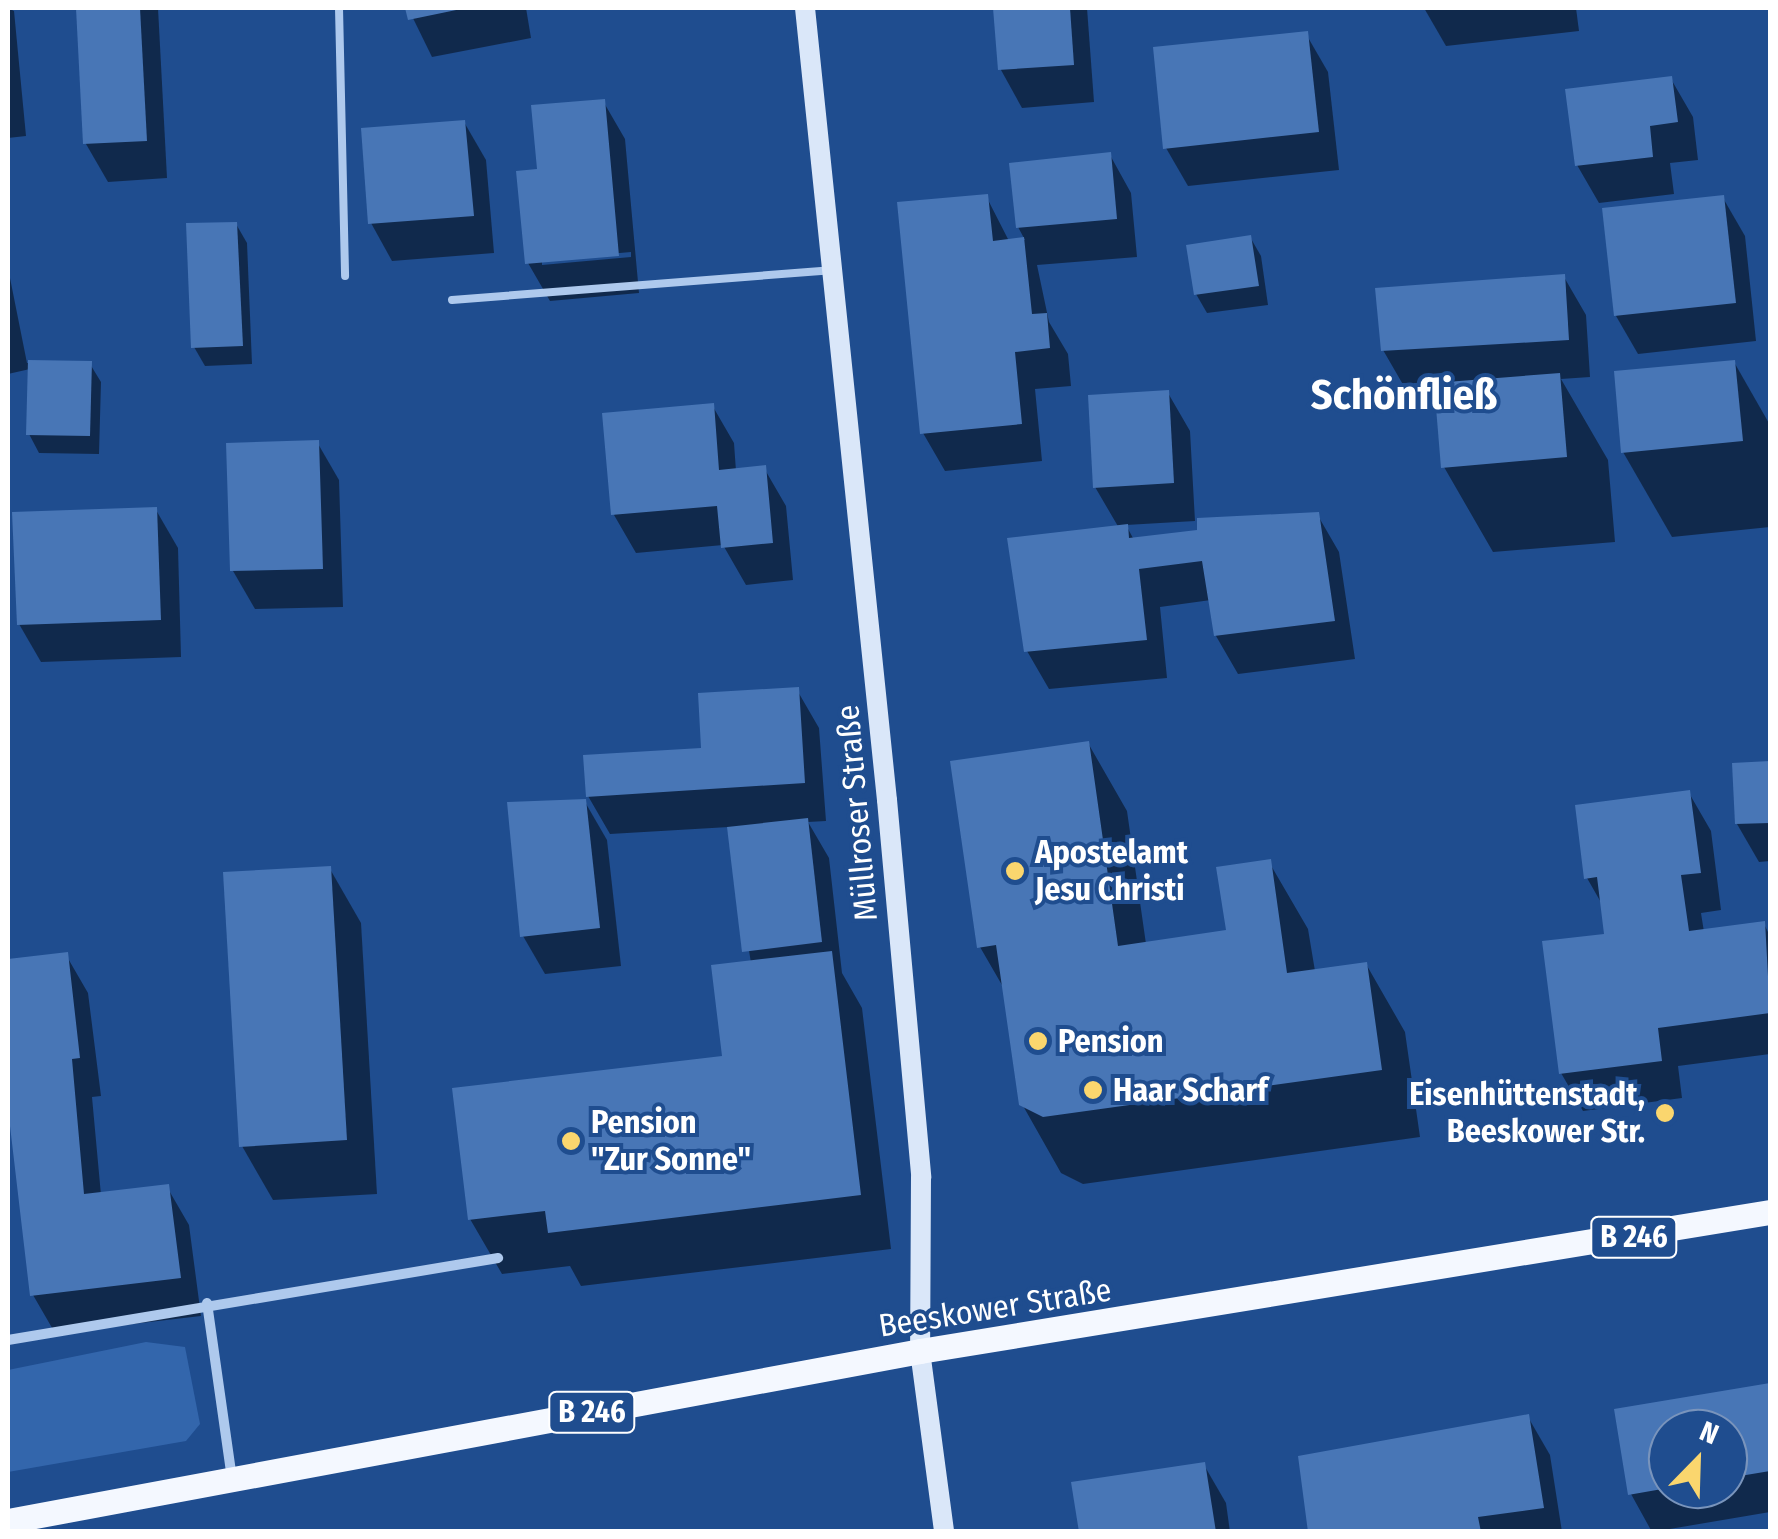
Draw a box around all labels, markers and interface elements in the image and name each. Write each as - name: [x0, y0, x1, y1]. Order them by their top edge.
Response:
- district label: Schönfließ: [1311, 370, 1497, 420]
- street label: Müllroser Straße: [828, 703, 886, 923]
- place label: Apostelamt Jesu Christi: [1035, 834, 1188, 909]
- marker: Apostelamt Jesu Christi: [1004, 860, 1026, 882]
- place label: Pension: [1058, 1022, 1164, 1060]
- marker: Pension: [1027, 1030, 1049, 1052]
- place label: Haar Scharf: [1113, 1071, 1268, 1109]
- place label: Eisenhüttenstadt, Beeskower Str.: [1409, 1076, 1645, 1151]
- marker: Haar Scharf: [1082, 1079, 1104, 1101]
- marker: Eisenhüttenstadt, Beeskower Str.: [1654, 1102, 1676, 1124]
- place label: Pension "Zur Sonne": [591, 1104, 751, 1179]
- marker: Pension "Zur Sonne": [560, 1130, 582, 1152]
- road number: B 246: [1589, 1212, 1679, 1262]
- street label: Beeskower Straße: [876, 1271, 1114, 1345]
- road number: B 246: [547, 1387, 637, 1437]
- north arrow: [1648, 1409, 1748, 1509]
- text: N: [1695, 1414, 1723, 1451]

